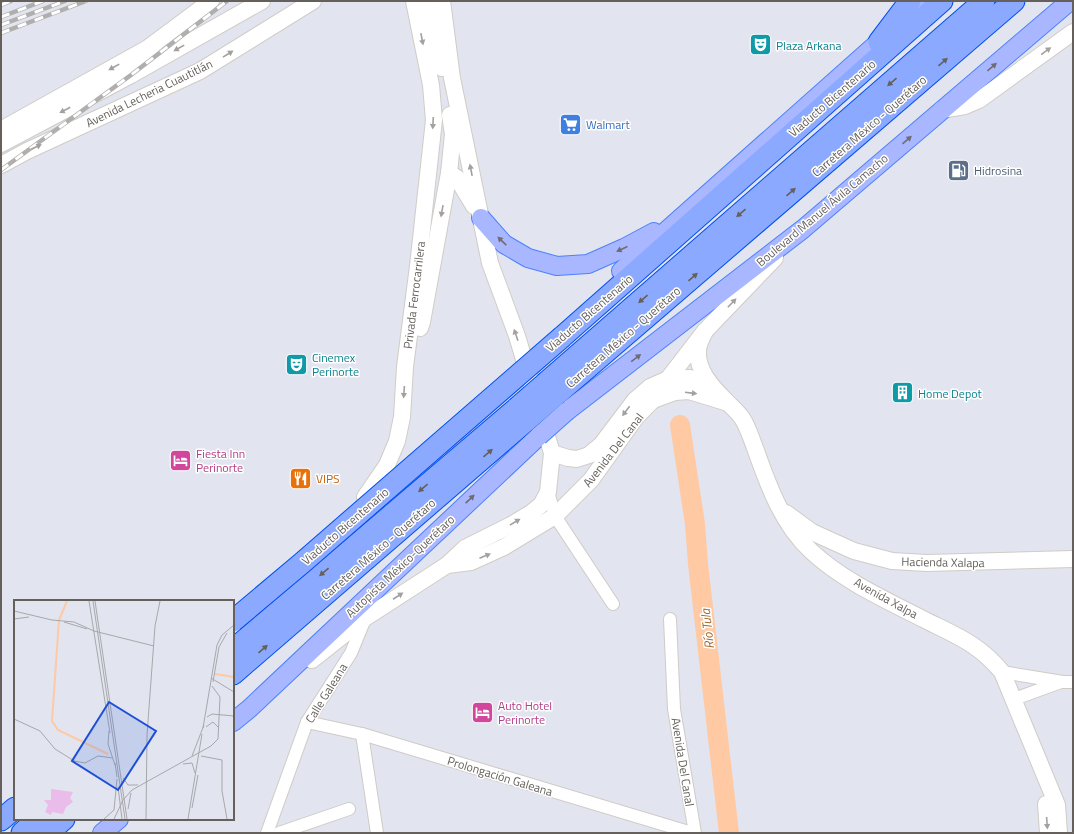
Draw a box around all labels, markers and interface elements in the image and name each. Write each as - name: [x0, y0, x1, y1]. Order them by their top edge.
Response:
- theatre icon: Plaza Arkana: [748, 32, 774, 58]
- one-way arrow: [419, 33, 425, 45]
- place label: Plaza Arkana: [776, 36, 842, 55]
- one-way arrow: [173, 44, 185, 51]
- one-way arrow: [1041, 47, 1052, 55]
- one-way arrow: [222, 50, 234, 57]
- street label: Avenida Lecheria Cuautitlán: [82, 54, 216, 132]
- street label: Viaducto Bicentenario: [784, 55, 880, 141]
- one-way arrow: [938, 57, 948, 66]
- one-way arrow: [987, 62, 997, 71]
- one-way arrow: [108, 64, 120, 71]
- street label: Carretera México - Querétaro: [807, 71, 931, 181]
- one-way arrow: [886, 77, 897, 86]
- one-way arrow: [59, 107, 71, 113]
- supermarket icon: Walmart: [558, 111, 584, 137]
- place label: Walmart: [586, 115, 630, 134]
- one-way arrow: [430, 117, 436, 130]
- one-way arrow: [901, 135, 912, 144]
- one-way arrow: [30, 144, 41, 150]
- street label: Boulevard Manuel Ávila Camacho: [752, 149, 892, 271]
- fuel station icon: Hidrosina: [945, 157, 971, 183]
- place label: Hidrosina: [974, 161, 1022, 180]
- one-way arrow: [467, 164, 473, 176]
- one-way arrow: [786, 188, 797, 197]
- one-way arrow: [439, 205, 445, 217]
- one-way arrow: [736, 209, 746, 218]
- one-way arrow: [497, 236, 507, 246]
- street label: Privada Ferrocarrilera: [398, 240, 430, 350]
- one-way arrow: [617, 246, 628, 252]
- street label: Viaducto Bicentenario: [541, 270, 637, 356]
- one-way arrow: [688, 273, 697, 282]
- street label: Carretera México - Querétaro: [561, 282, 685, 392]
- one-way arrow: [637, 294, 648, 303]
- one-way arrow: [727, 298, 737, 308]
- one-way arrow: [513, 329, 519, 341]
- place label: Cinemex Perinorte: [312, 348, 359, 381]
- theatre icon: Cinemex Perinorte: [284, 351, 310, 377]
- one-way arrow: [631, 354, 642, 362]
- building icon: Home Depot: [889, 380, 915, 406]
- place label: Home Depot: [918, 384, 983, 403]
- one-way arrow: [401, 386, 408, 398]
- one-way arrow: [685, 390, 697, 396]
- one-way arrow: [622, 405, 631, 416]
- street label: Avenida Del Canal: [578, 409, 648, 491]
- place label: Fiesta Inn Perinorte: [196, 444, 245, 477]
- hotel icon: Fiesta Inn Perinorte: [168, 447, 194, 473]
- one-way arrow: [482, 449, 493, 458]
- restaurant icon: VIPS: [288, 465, 314, 491]
- place label: VIPS: [316, 469, 340, 488]
- street label: Viaducto Bicentenario: [297, 483, 393, 569]
- one-way arrow: [418, 483, 428, 493]
- street label: Carretera México - Querétaro: [316, 494, 440, 604]
- one-way arrow: [465, 495, 476, 504]
- street label: Autopista México-Querétaro: [341, 510, 459, 622]
- one-way arrow: [509, 519, 521, 526]
- street label: Hacienda Xalapa: [901, 552, 985, 572]
- one-way arrow: [479, 553, 490, 559]
- one-way arrow: [318, 568, 329, 577]
- street label: Avenida Xalpa: [851, 573, 921, 623]
- one-way arrow: [392, 593, 404, 600]
- inset map: [14, 600, 234, 820]
- water label: Río Tula: [695, 606, 719, 650]
- one-way arrow: [257, 644, 268, 653]
- street label: Calle Galeana: [300, 659, 352, 727]
- place label: Auto Hotel Perinorte: [498, 696, 552, 729]
- hotel icon: Auto Hotel Perinorte: [469, 699, 495, 725]
- street label: Avenida Del Canal: [667, 716, 699, 808]
- street label: Prolongación Galeana: [445, 751, 555, 801]
- one-way arrow: [1043, 817, 1050, 829]

